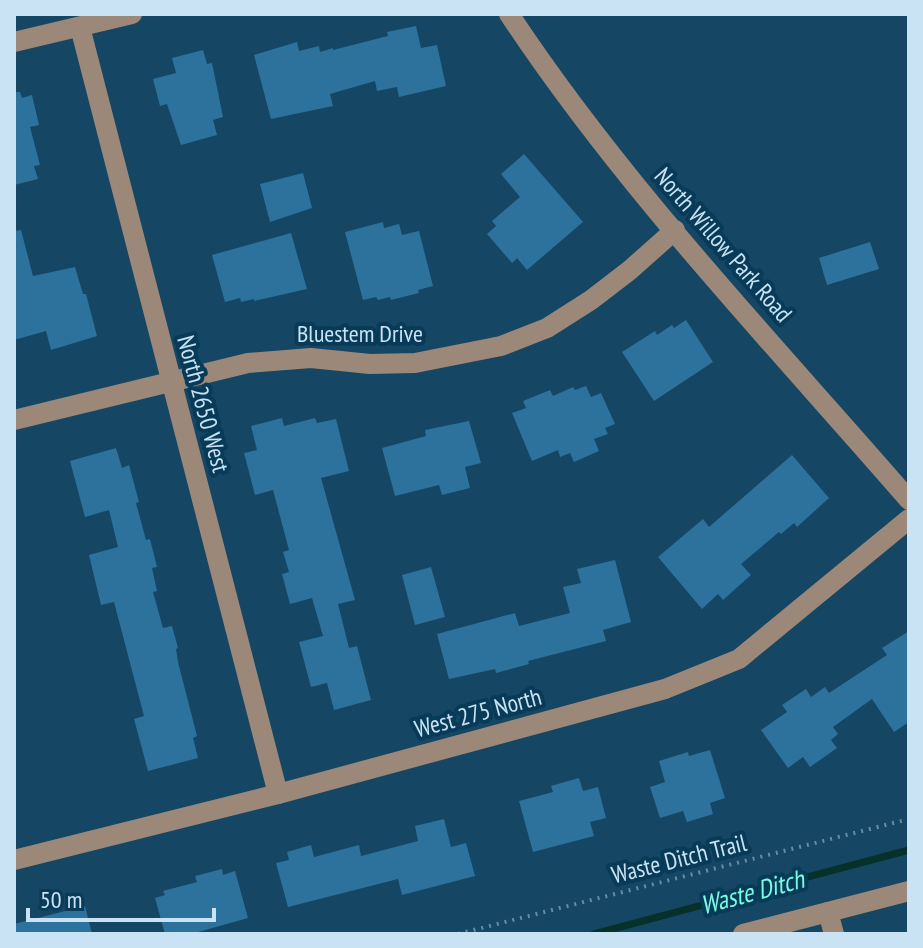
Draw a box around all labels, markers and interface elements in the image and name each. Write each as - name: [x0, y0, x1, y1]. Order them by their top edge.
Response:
- street label: North Willow Park Road: [648, 161, 799, 328]
- street label: Bluestem Drive: [297, 318, 423, 349]
- street label: North 2650 West: [170, 332, 237, 476]
- street label: West 275 North: [411, 681, 545, 744]
- street label: Waste Ditch Trail: [608, 827, 750, 890]
- water label: Waste Ditch: [696, 861, 809, 921]
- scale bar: [28, 872, 214, 922]
- text: 50 m: [40, 884, 82, 915]

